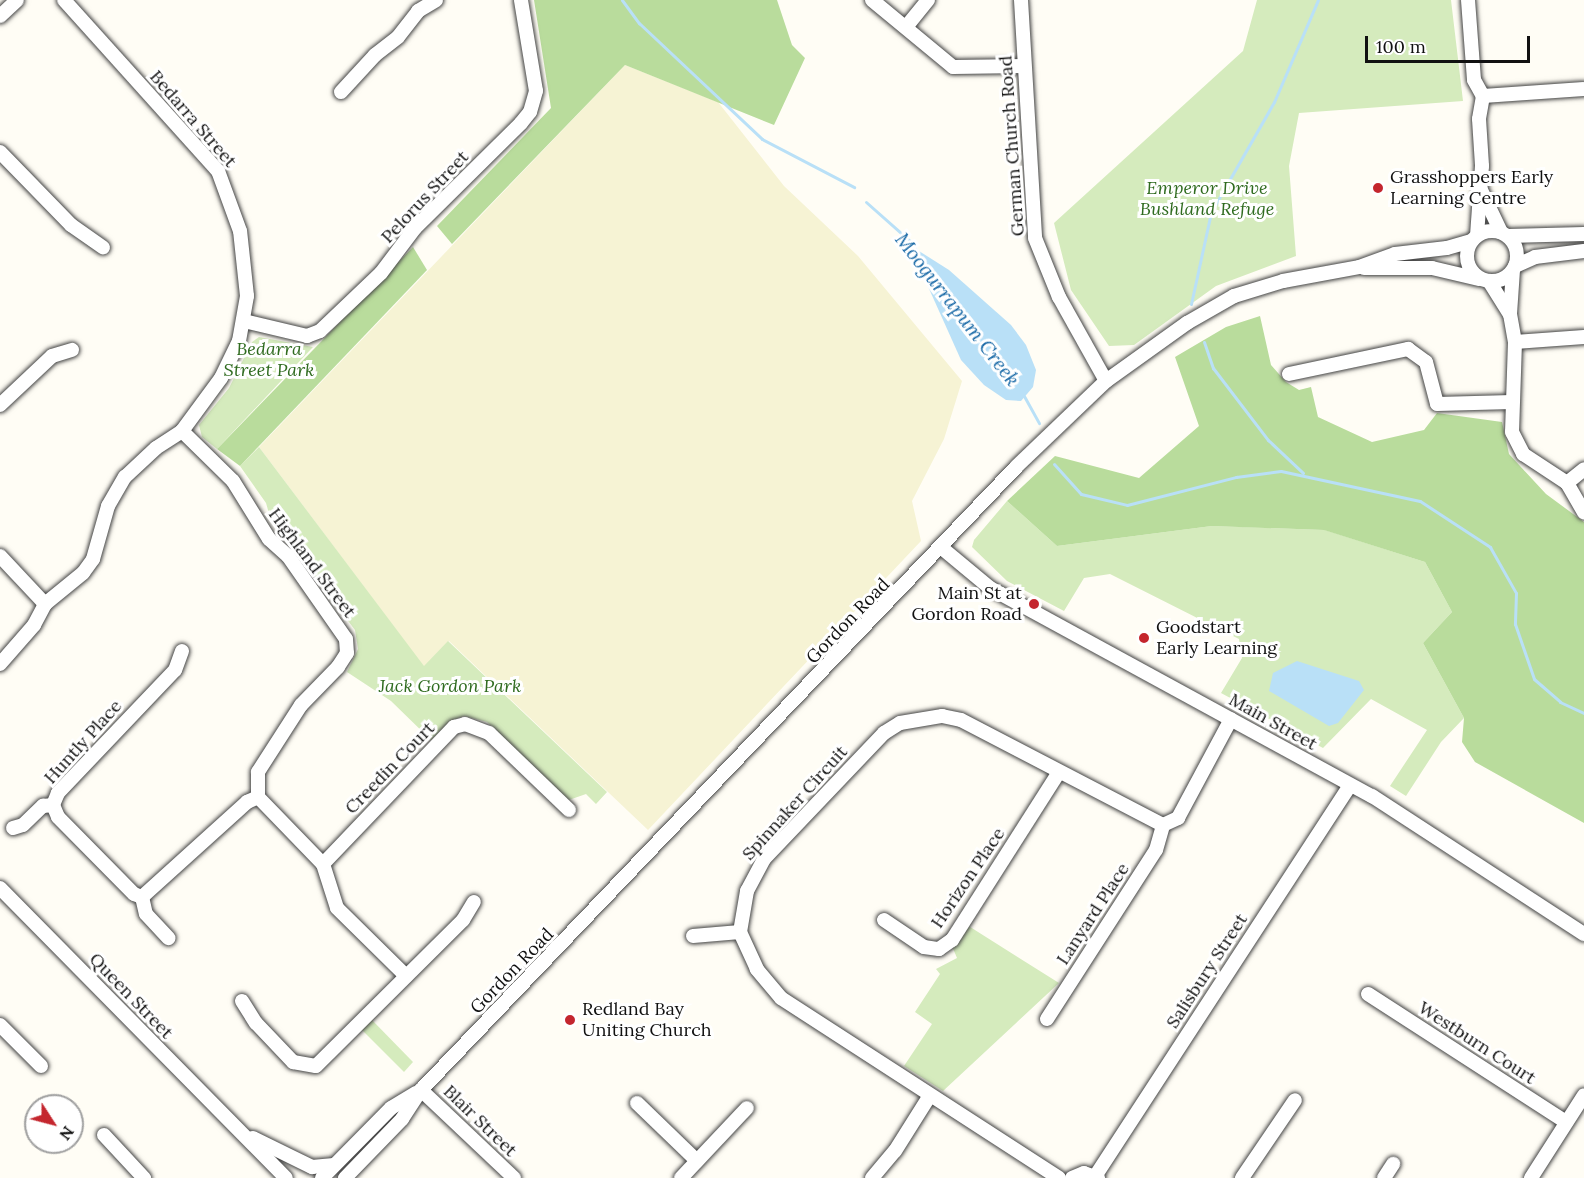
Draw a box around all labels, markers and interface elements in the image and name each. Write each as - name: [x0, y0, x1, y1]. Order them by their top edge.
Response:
- scale bar: [1368, 24, 1533, 62]
- text: 100 m: [1376, 35, 1426, 58]
- street label: German Church Road: [995, 55, 1029, 237]
- street label: Bedarra Street: [145, 66, 241, 172]
- street label: Pelorus Street: [377, 146, 473, 248]
- place label: Grasshoppers Early Learning Centre: [1390, 167, 1553, 210]
- park label: Emperor Drive Bushland Refuge: [1140, 178, 1274, 220]
- marker: Grasshoppers Early Learning Centre: [1371, 181, 1385, 195]
- water label: Moogurrapum Creek: [891, 227, 1025, 391]
- park label: Bedarra Street Park: [224, 339, 314, 382]
- street label: Highland Street: [264, 504, 360, 622]
- street label: Gordon Road: [802, 574, 894, 668]
- place label: Main St at Gordon Road: [911, 583, 1022, 626]
- marker: Main St at Gordon Road: [1027, 597, 1041, 611]
- place label: Goodstart Early Learning: [1156, 617, 1277, 660]
- marker: Goodstart Early Learning: [1137, 631, 1151, 645]
- park label: Jack Gordon Park: [379, 675, 521, 697]
- street label: Main Street: [1225, 689, 1321, 755]
- street label: Huntly Place: [40, 696, 126, 788]
- street label: Creedin Court: [341, 717, 439, 819]
- street label: Spinnaker Circuit: [738, 741, 852, 865]
- street label: Horizon Place: [926, 824, 1010, 932]
- street label: Lanyard Place: [1052, 859, 1134, 969]
- street label: Salisbury Street: [1162, 910, 1252, 1032]
- street label: Gordon Road: [466, 924, 558, 1018]
- street label: Queen Street: [85, 949, 177, 1043]
- street label: Westburn Court: [1414, 997, 1540, 1089]
- place label: Redland Bay Uniting Church: [582, 999, 712, 1042]
- marker: Redland Bay Uniting Church: [563, 1013, 577, 1027]
- street label: Blair Street: [439, 1081, 521, 1161]
- north arrow: [24, 1094, 84, 1154]
- text: N: [55, 1123, 79, 1144]

